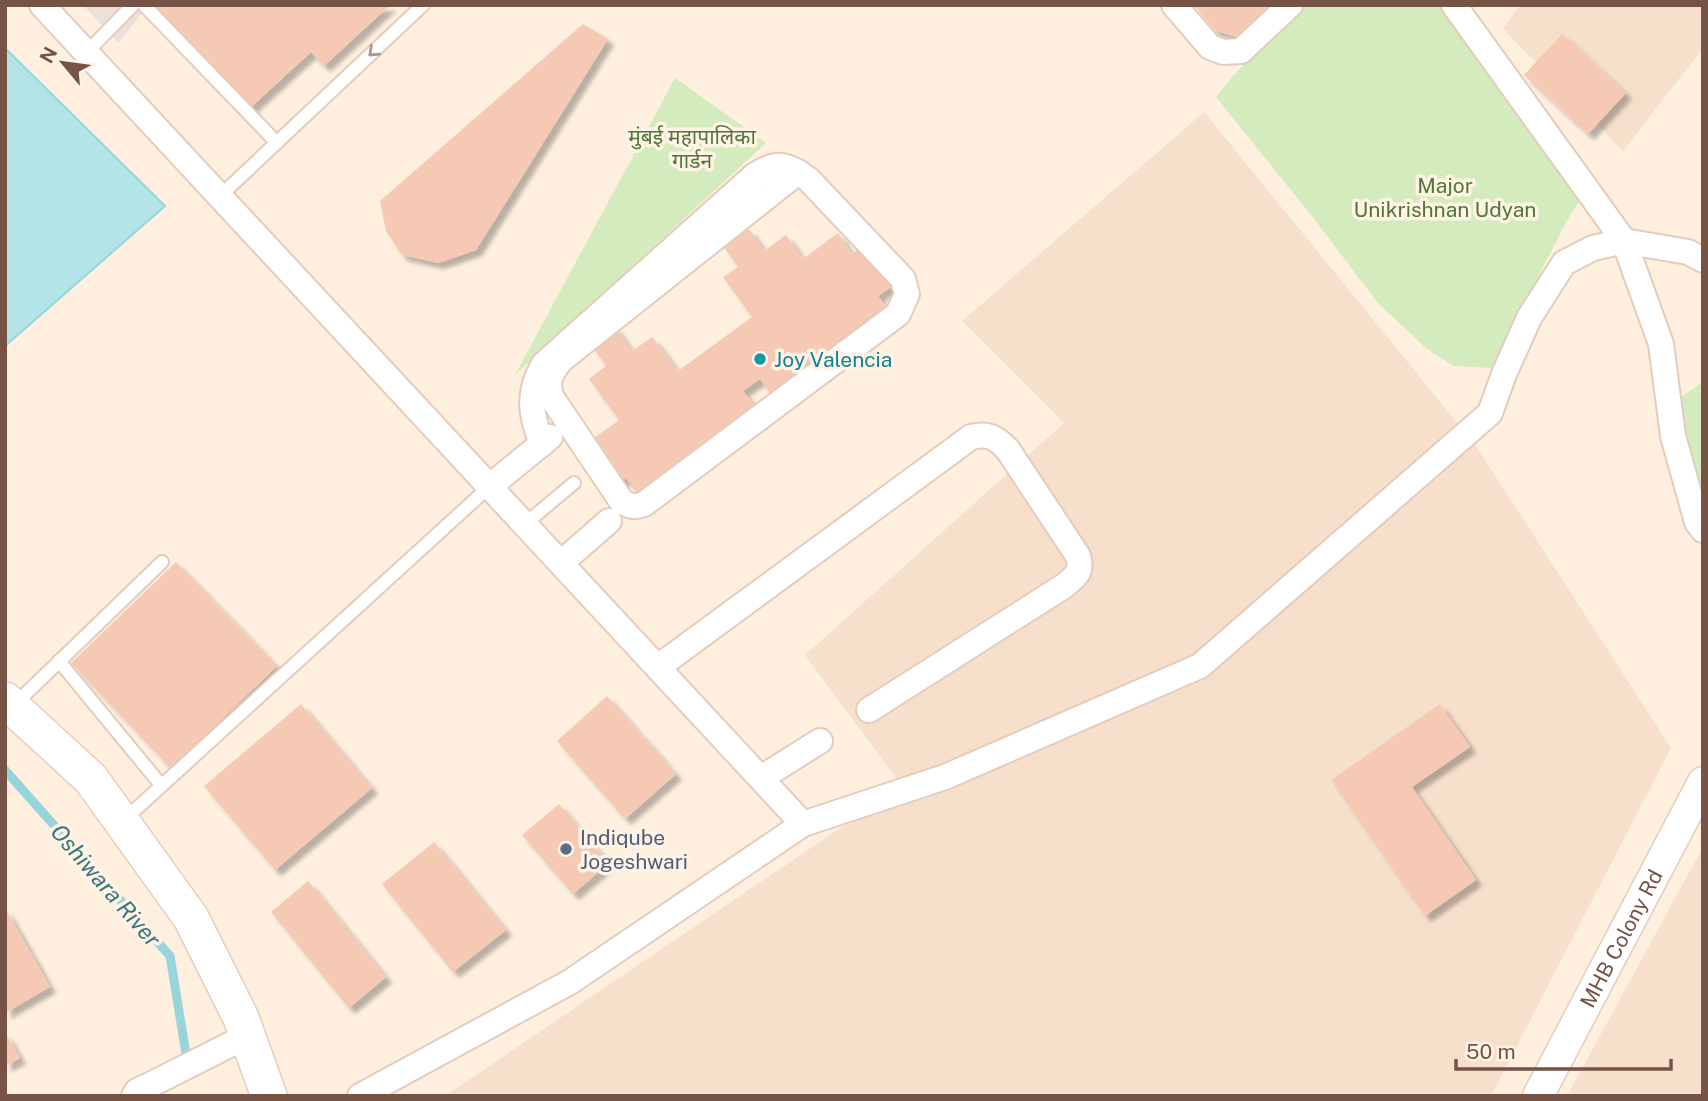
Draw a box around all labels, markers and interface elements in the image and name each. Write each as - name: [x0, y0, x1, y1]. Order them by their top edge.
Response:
- north arrow: [28, 28, 98, 98]
- text: N: [35, 43, 61, 67]
- one-way arrow: [369, 44, 382, 56]
- park label: मुंबई महापालिका गार्डन: [628, 124, 756, 173]
- park label: Major Unikrishnan Udyan: [1354, 173, 1536, 222]
- place label: Joy Valencia: [774, 347, 892, 372]
- marker: Joy Valencia: [752, 351, 768, 367]
- water label: Oshiwara River: [45, 818, 167, 952]
- place label: Indiqube Jogeshwari: [580, 825, 688, 874]
- marker: Indiqube Jogeshwari: [558, 841, 574, 857]
- street label: MHB Colony Rd: [1574, 865, 1667, 1012]
- scale bar: [1456, 1028, 1671, 1072]
- text: 50 m: [1466, 1039, 1516, 1064]

